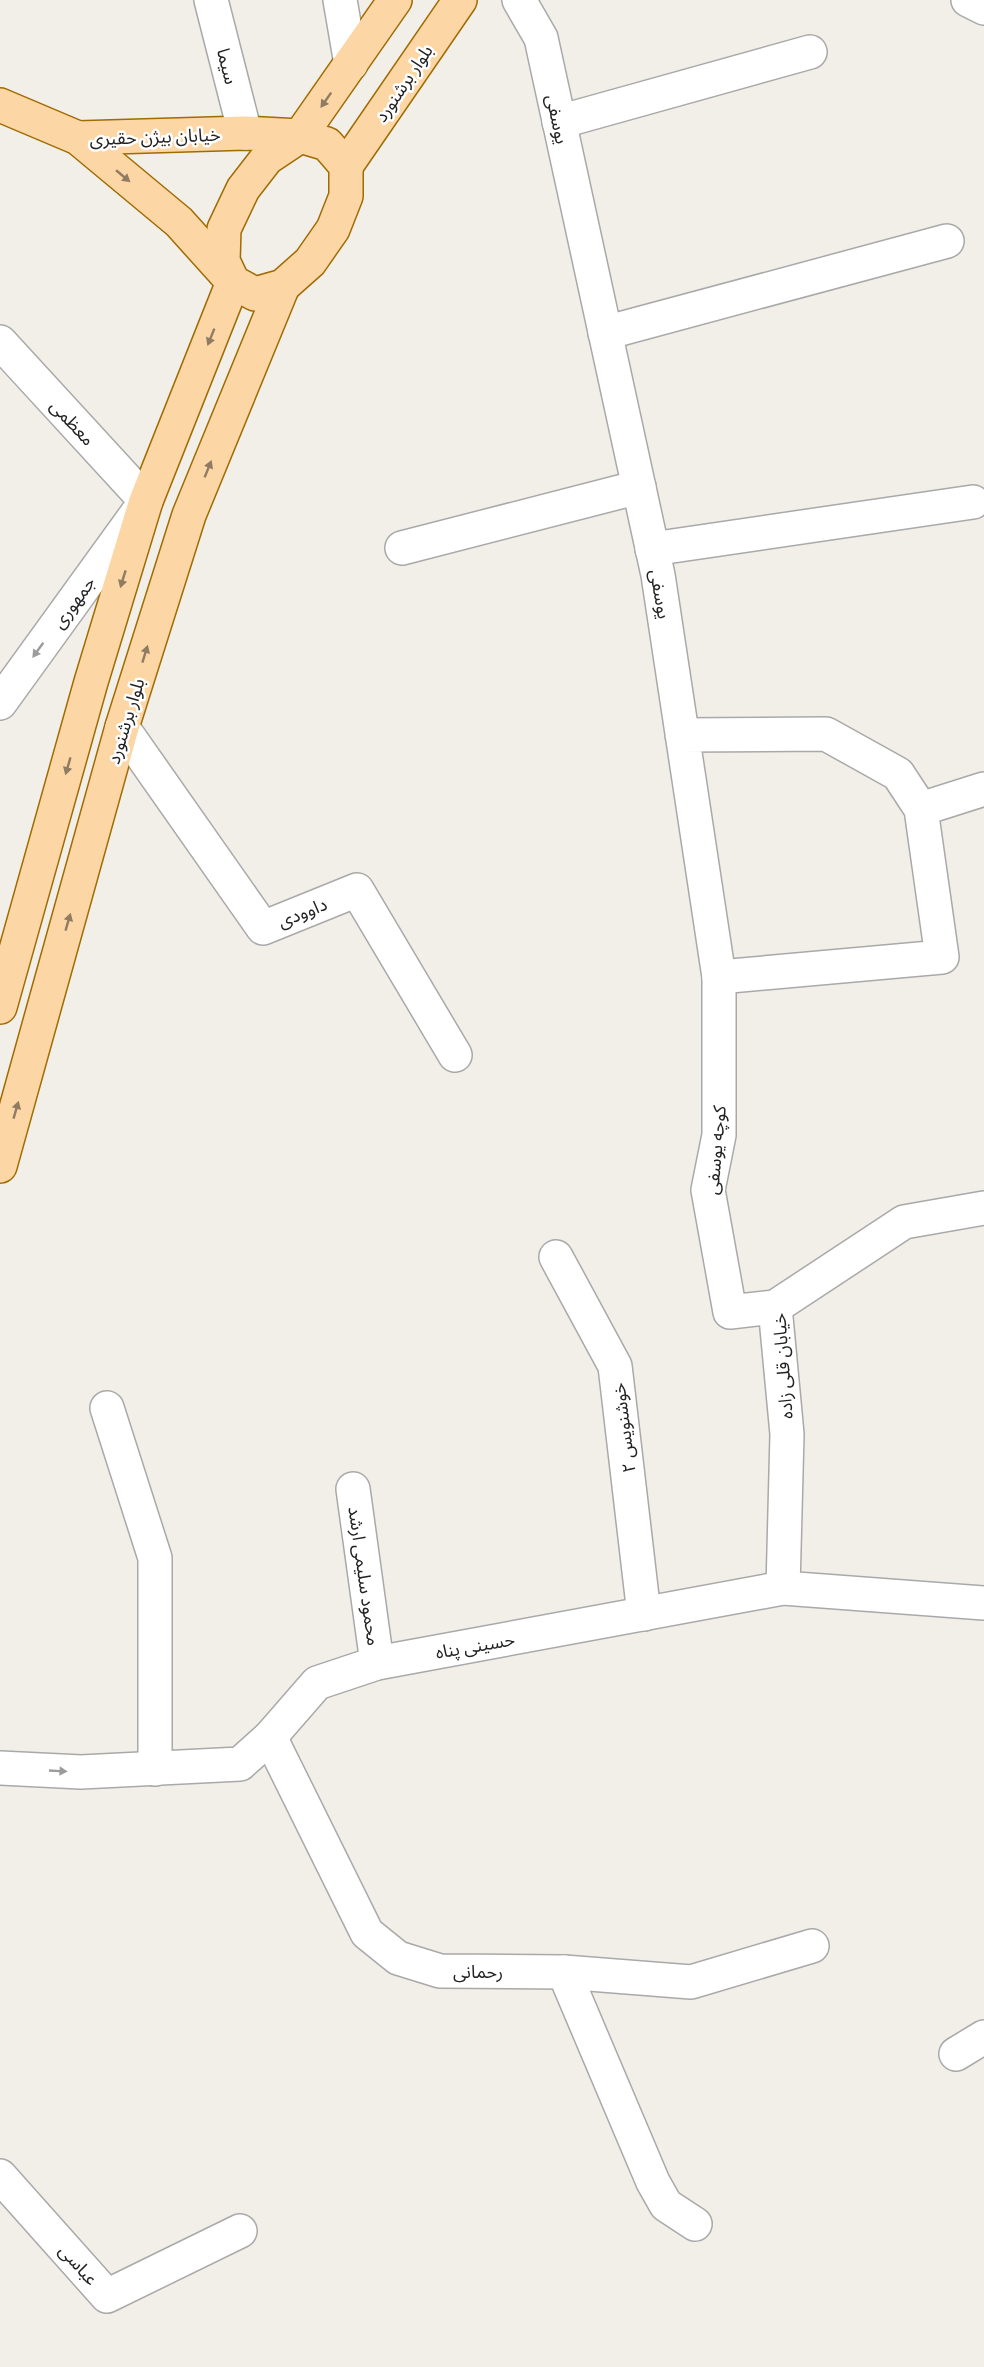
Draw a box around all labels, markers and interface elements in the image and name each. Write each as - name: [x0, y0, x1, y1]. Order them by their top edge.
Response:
- street label: بلوار برشنورد: [369, 40, 438, 126]
- street label: سیما: [213, 46, 243, 86]
- one-way arrow: [320, 91, 332, 107]
- street label: یوسفی: [541, 92, 574, 146]
- street label: خیابان بیژن حقیری: [89, 123, 221, 150]
- one-way arrow: [115, 169, 131, 182]
- one-way arrow: [206, 328, 216, 346]
- street label: معظمی: [45, 394, 100, 450]
- one-way arrow: [203, 460, 213, 478]
- street label: یوسفی: [645, 567, 676, 621]
- one-way arrow: [118, 570, 127, 588]
- street label: جمهوری: [47, 572, 100, 633]
- one-way arrow: [32, 642, 44, 658]
- one-way arrow: [141, 645, 151, 663]
- street label: بلوار برشنورد: [102, 675, 149, 767]
- one-way arrow: [63, 757, 72, 775]
- street label: داوودی: [274, 892, 330, 933]
- one-way arrow: [64, 913, 73, 931]
- one-way arrow: [12, 1101, 21, 1119]
- street label: کوچه یوسفی: [700, 1104, 731, 1196]
- street label: خیابان قلی زاده: [767, 1312, 798, 1420]
- street label: خوشنویس ۲: [607, 1382, 640, 1474]
- street label: محمود سلیمی ارشد: [343, 1505, 386, 1647]
- street label: حسینی پناه: [434, 1627, 517, 1664]
- one-way arrow: [49, 1767, 68, 1776]
- street label: رحمانی: [453, 1960, 503, 1983]
- street label: عباسی: [54, 2239, 103, 2290]

